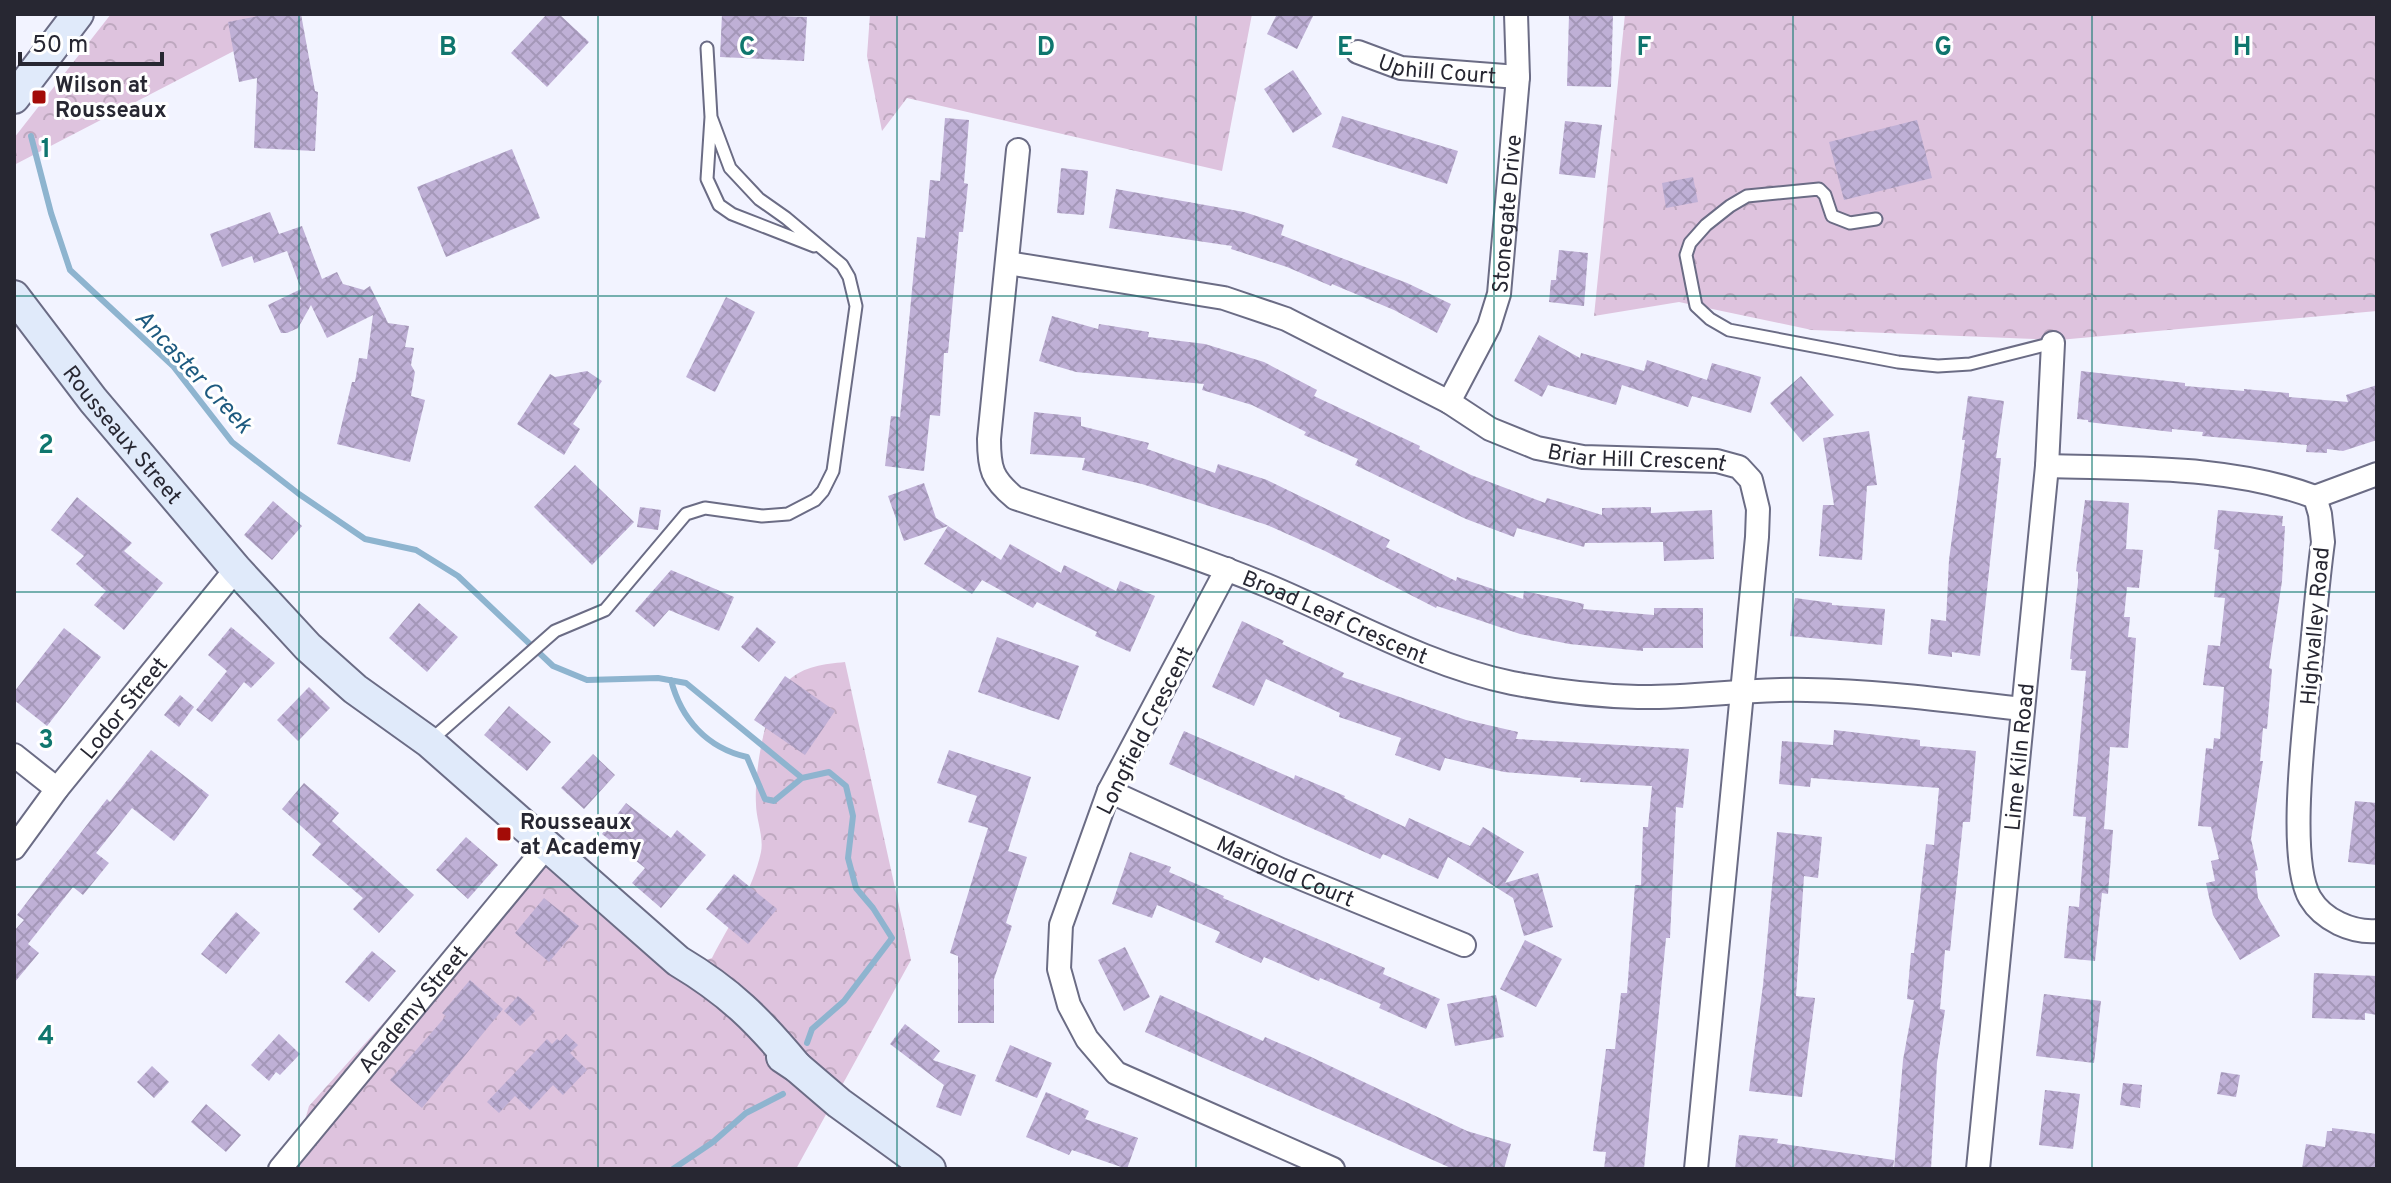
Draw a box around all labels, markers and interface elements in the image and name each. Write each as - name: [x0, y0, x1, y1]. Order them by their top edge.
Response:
- scale bar: [20, 16, 162, 66]
- text: 50 m: [32, 31, 88, 61]
- text: B: [439, 32, 457, 65]
- text: C: [739, 32, 755, 65]
- text: D: [1037, 32, 1055, 65]
- text: E: [1337, 32, 1353, 65]
- text: F: [1637, 32, 1652, 65]
- text: G: [1934, 32, 1952, 65]
- text: H: [2233, 32, 2251, 65]
- street label: Uphill Court: [1374, 50, 1497, 91]
- place label: Wilson at Rousseaux: [55, 73, 167, 125]
- marker: Wilson at Rousseaux: [30, 88, 48, 106]
- street label: Stonegate Drive: [1488, 133, 1529, 294]
- text: 1: [41, 134, 51, 167]
- water label: Ancaster Creek: [127, 304, 258, 441]
- street label: Rousseaux Street: [56, 361, 186, 511]
- text: 2: [38, 430, 54, 463]
- street label: Briar Hill Crescent: [1545, 439, 1729, 479]
- street label: Highvalley Road: [2296, 546, 2337, 706]
- street label: Broad Leaf Crescent: [1238, 566, 1431, 672]
- street label: Longfield Crescent: [1092, 643, 1200, 820]
- street label: Lodor Street: [76, 653, 175, 766]
- street label: Lime Kiln Road: [2000, 682, 2042, 832]
- text: 3: [38, 725, 54, 758]
- place label: Rousseaux at Academy: [520, 810, 642, 862]
- marker: Rousseaux at Academy: [495, 825, 513, 843]
- street label: Marigold Court: [1212, 831, 1358, 915]
- street label: Academy Street: [354, 941, 475, 1080]
- text: 4: [38, 1021, 54, 1054]

